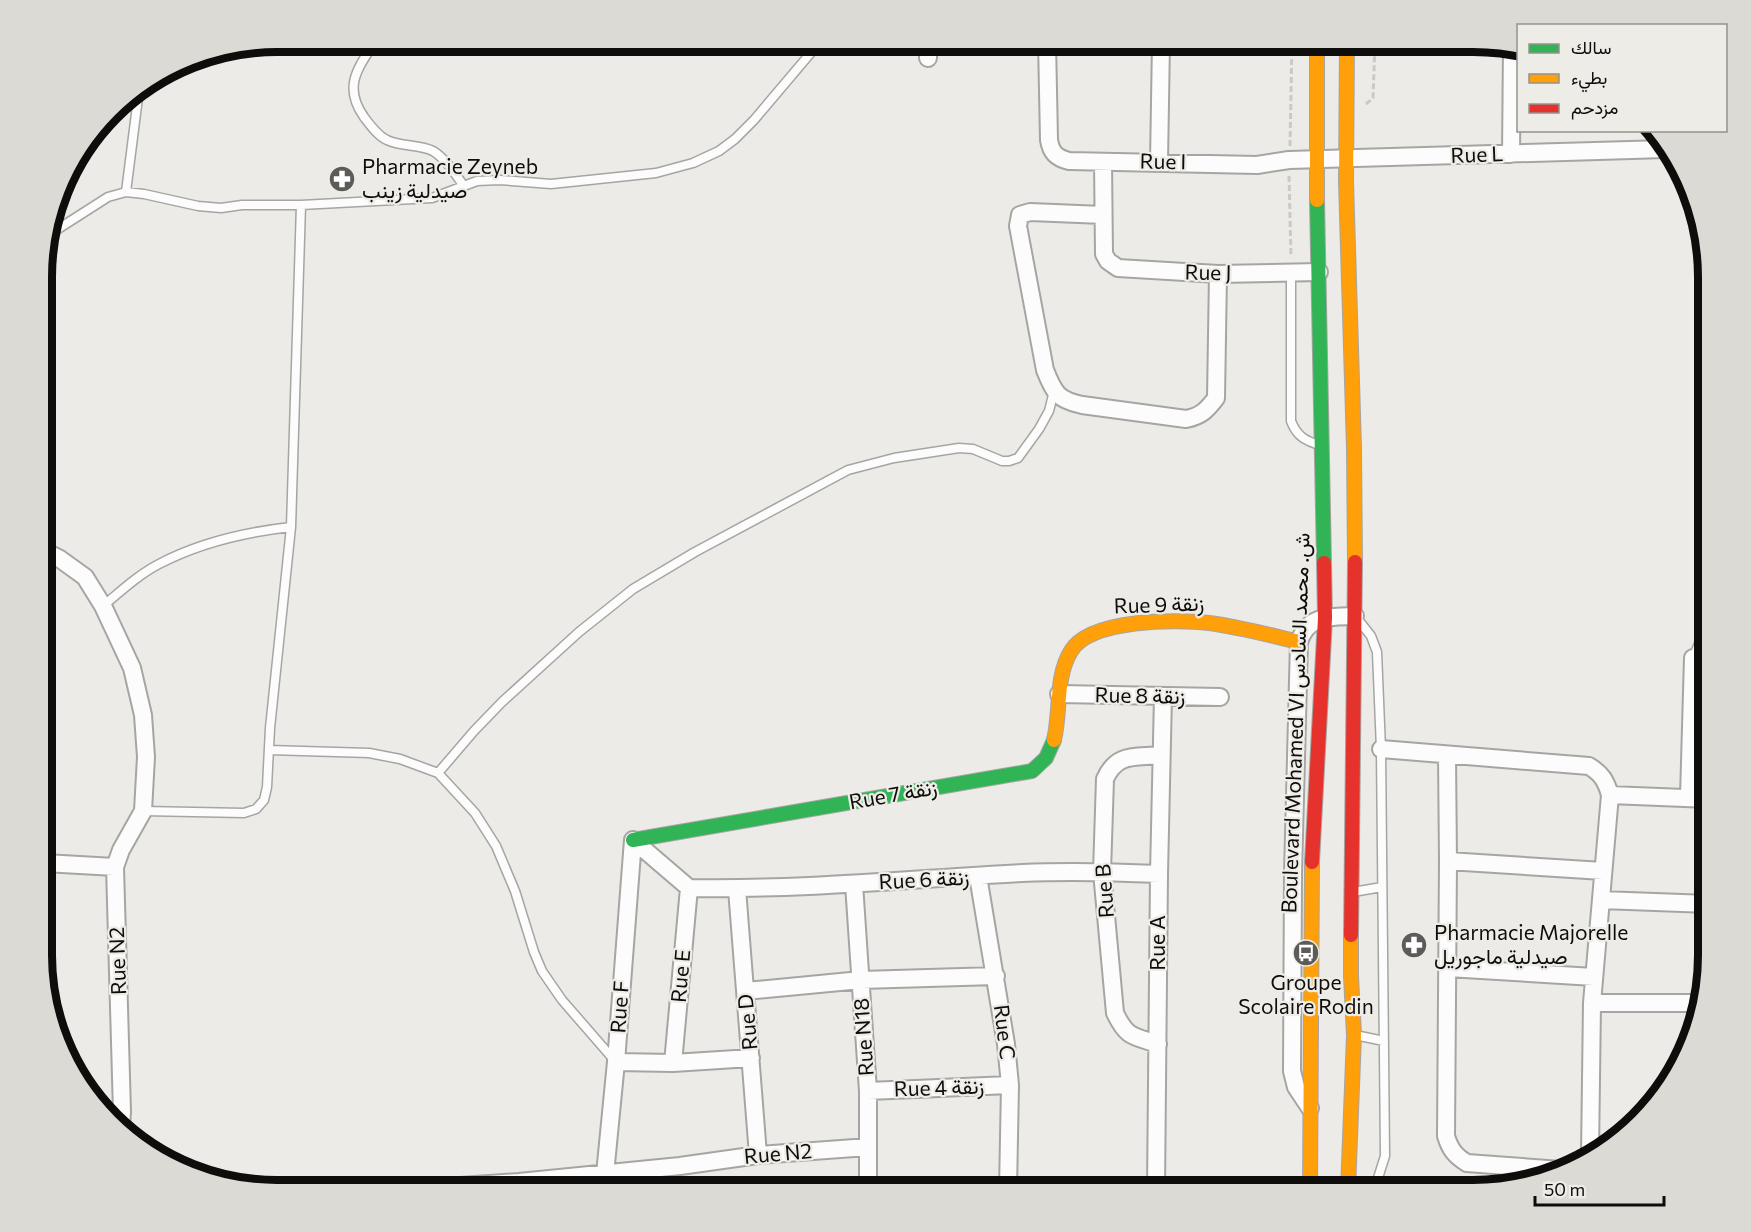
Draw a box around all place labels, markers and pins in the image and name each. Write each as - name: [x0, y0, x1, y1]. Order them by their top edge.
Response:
- place label: Pharmacie Zeyneb صيدلية زينب: [362, 153, 538, 204]
- pharmacy icon: Pharmacie Zeyneb صيدلية زينب: [327, 164, 357, 194]
- place label: Pharmacie Majorelle صيدلية ماجوريل: [1434, 919, 1628, 970]
- pharmacy icon: Pharmacie Majorelle صيدلية ماجوريل: [1399, 930, 1429, 960]
- bus stop icon: Groupe Scolaire Rodin: [1291, 938, 1321, 968]
- place label: Groupe Scolaire Rodin: [1238, 969, 1374, 1018]

